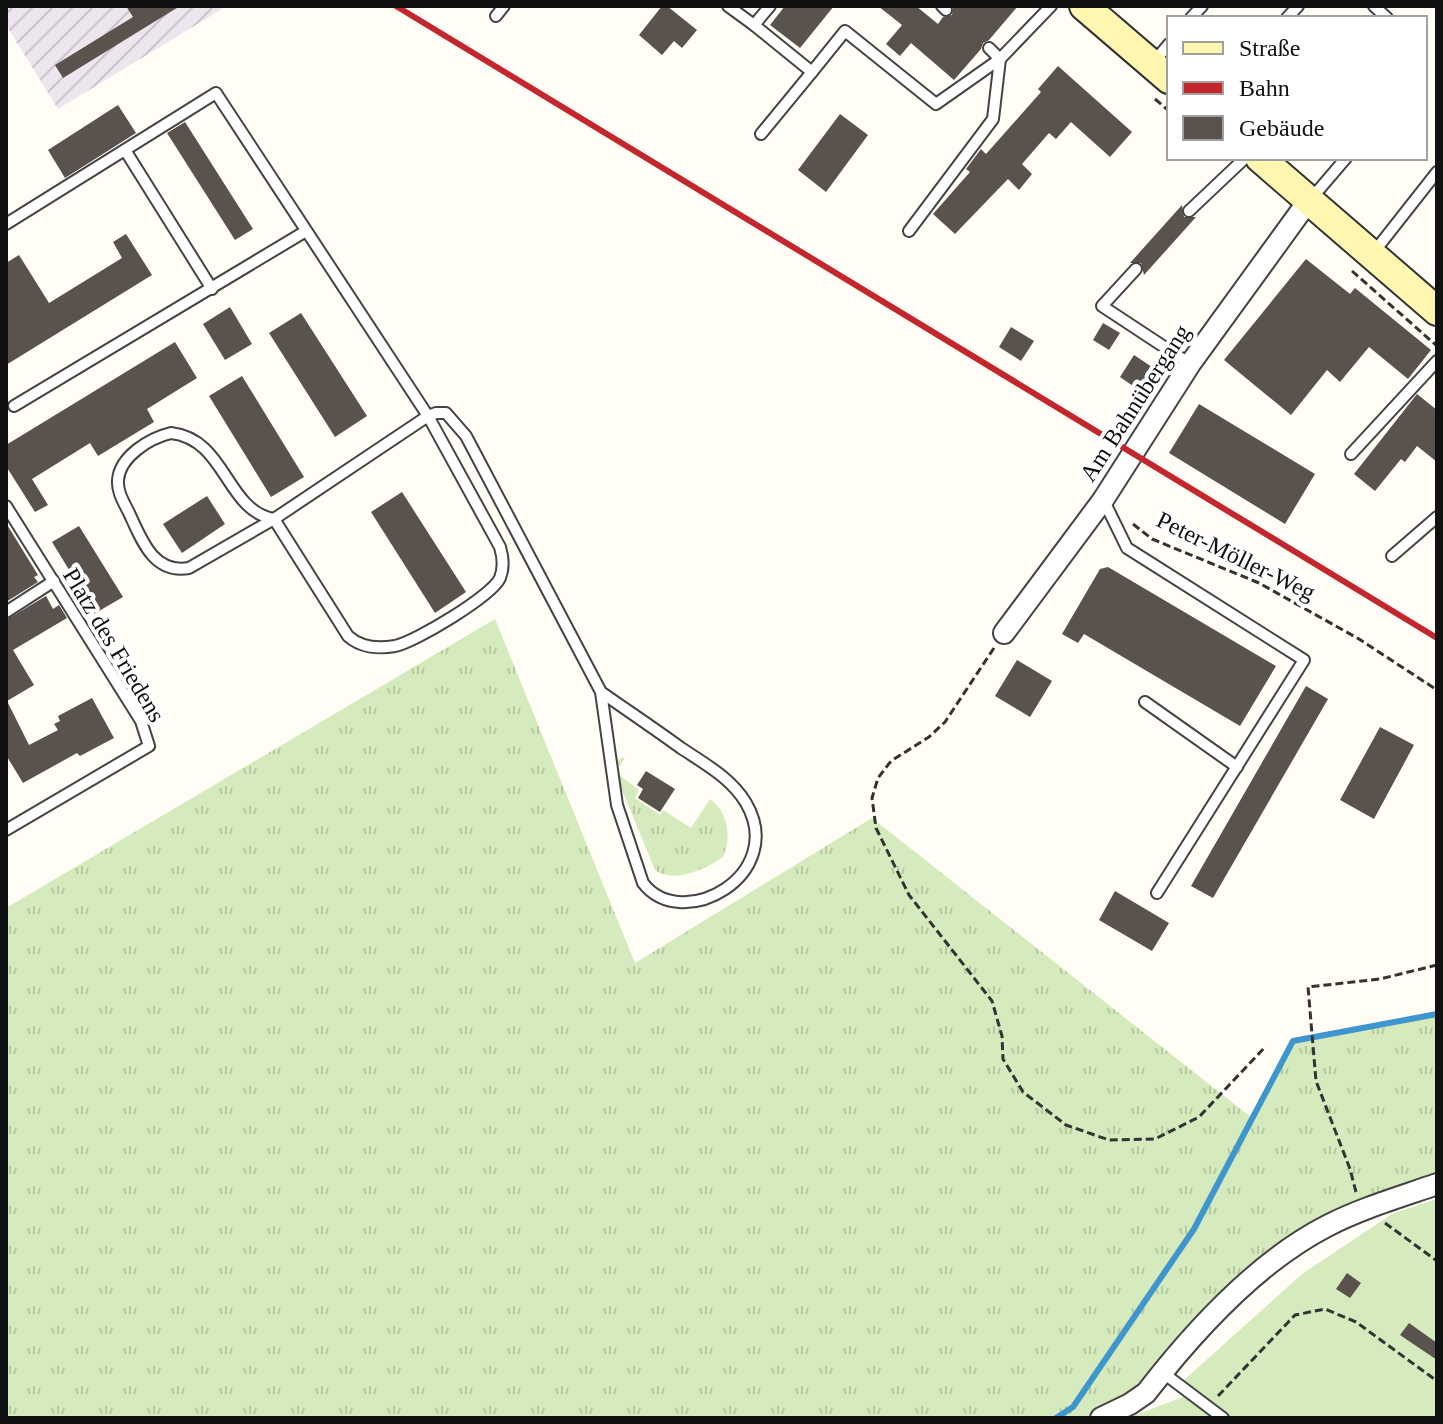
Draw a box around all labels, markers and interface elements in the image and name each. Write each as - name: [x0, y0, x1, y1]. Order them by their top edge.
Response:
- legend: [1167, 16, 1427, 160]
- text: Straße: [1239, 35, 1300, 61]
- text: Bahn: [1239, 75, 1290, 101]
- text: Gebäude: [1239, 115, 1324, 141]
- street label: Am Bahnübergang: [1075, 320, 1195, 486]
- street label: Peter-Möller-Weg: [1153, 506, 1319, 606]
- street label: Platz des Friedens: [58, 563, 170, 727]

